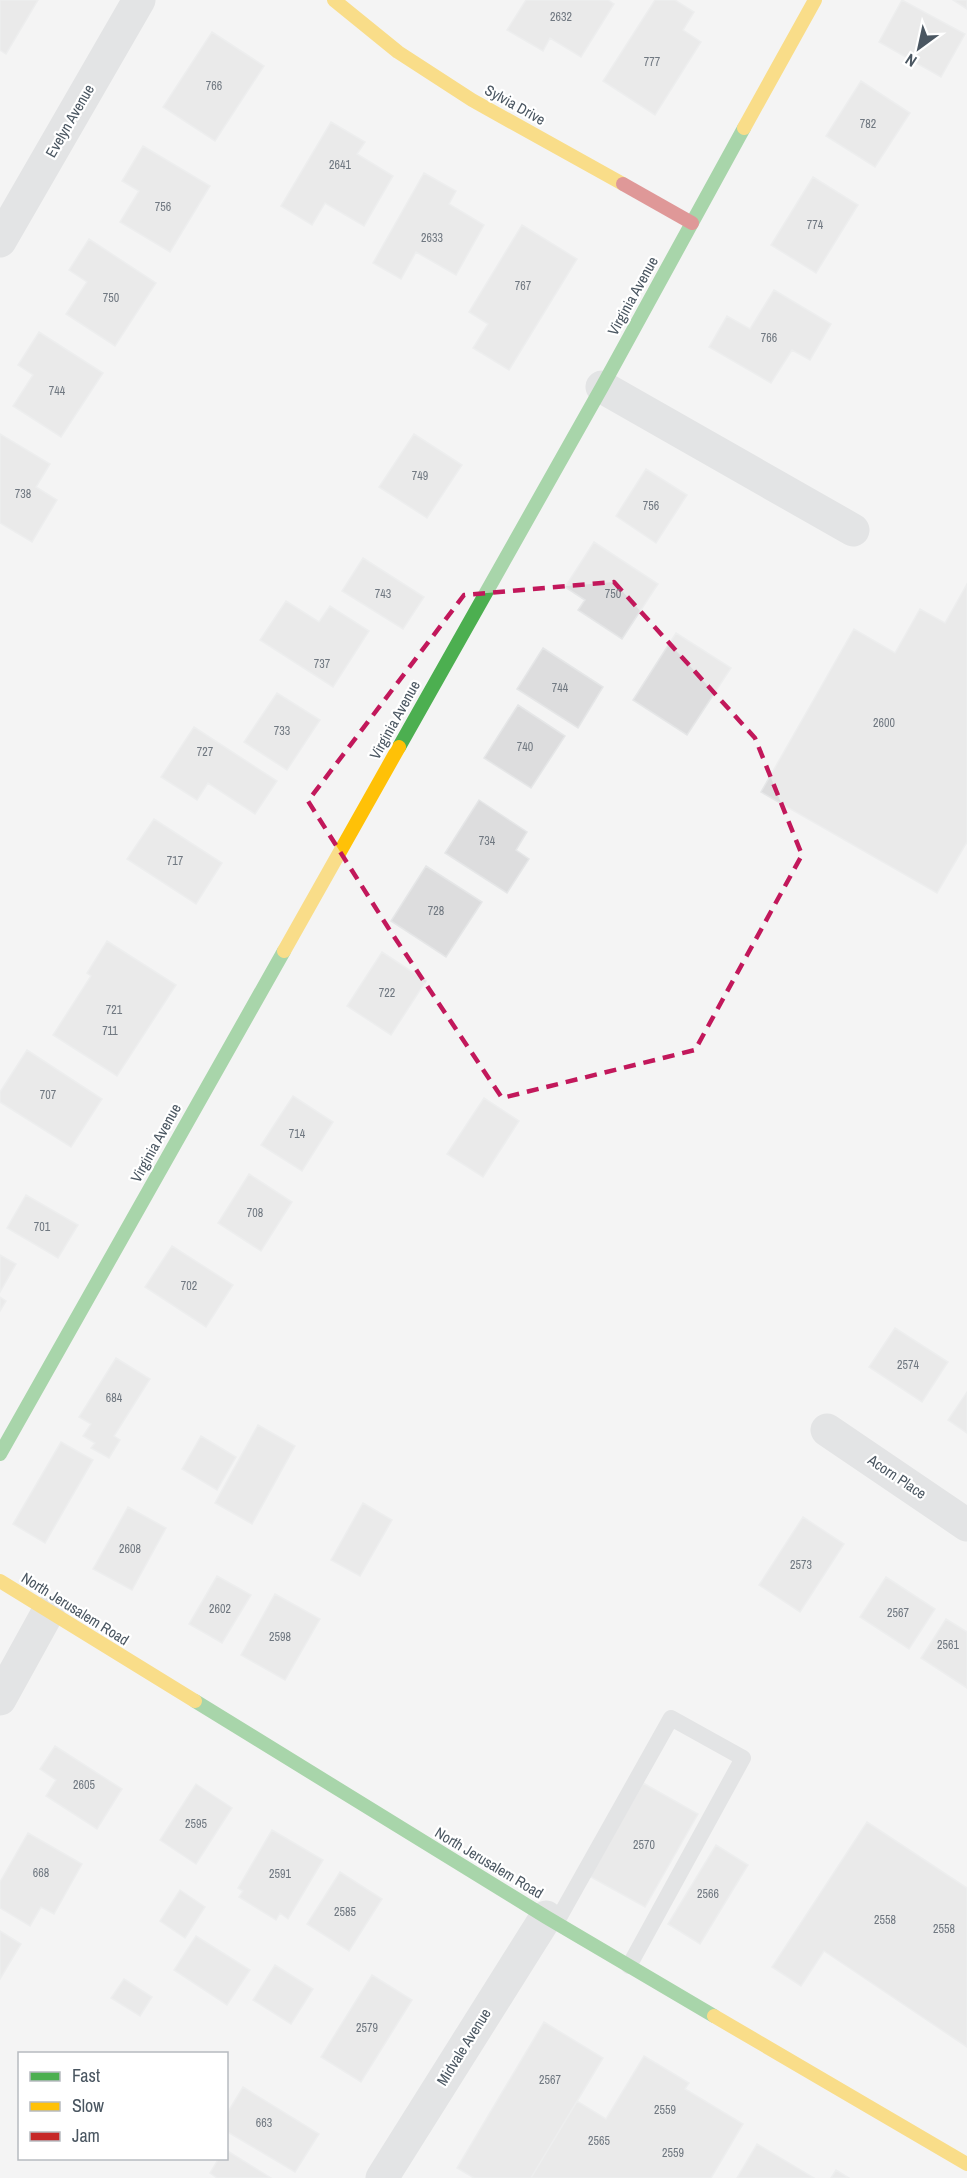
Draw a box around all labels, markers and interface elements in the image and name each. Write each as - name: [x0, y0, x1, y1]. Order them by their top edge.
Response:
- house number: 2632: [550, 9, 572, 25]
- north arrow: [889, 18, 949, 78]
- text: N: [901, 49, 921, 72]
- house number: 777: [644, 54, 661, 70]
- house number: 766: [206, 78, 222, 94]
- street label: Sylvia Drive: [481, 79, 549, 130]
- street label: Evelyn Avenue: [40, 80, 99, 161]
- house number: 782: [860, 116, 876, 132]
- house number: 2641: [329, 157, 351, 173]
- house number: 756: [155, 199, 171, 215]
- house number: 774: [807, 217, 824, 233]
- house number: 2633: [421, 230, 443, 246]
- street label: Virginia Avenue: [602, 252, 663, 339]
- house number: 767: [515, 278, 532, 294]
- house number: 750: [103, 290, 119, 306]
- house number: 766: [761, 330, 777, 346]
- house number: 744: [49, 383, 66, 399]
- house number: 749: [412, 468, 428, 484]
- house number: 738: [15, 486, 31, 502]
- house number: 756: [643, 498, 659, 514]
- house number: 743: [375, 586, 391, 602]
- house number: 750: [605, 586, 621, 602]
- house number: 737: [314, 656, 331, 672]
- street label: Virginia Avenue: [364, 676, 425, 763]
- house number: 744: [552, 680, 569, 696]
- house number: 2600: [873, 715, 895, 731]
- house number: 733: [274, 723, 290, 739]
- house number: 740: [517, 739, 533, 755]
- house number: 727: [197, 744, 214, 760]
- house number: 734: [479, 833, 496, 849]
- house number: 717: [167, 853, 184, 869]
- house number: 728: [428, 903, 444, 919]
- house number: 722: [379, 985, 395, 1001]
- house number: 721: [106, 1002, 123, 1018]
- house number: 711: [102, 1023, 118, 1039]
- house number: 707: [40, 1087, 57, 1103]
- street label: Virginia Avenue: [125, 1099, 186, 1186]
- house number: 714: [289, 1126, 306, 1142]
- house number: 708: [247, 1205, 263, 1221]
- house number: 701: [34, 1219, 51, 1235]
- house number: 702: [181, 1278, 197, 1294]
- house number: 2574: [897, 1357, 919, 1373]
- house number: 684: [106, 1390, 123, 1406]
- street label: Acorn Place: [863, 1449, 931, 1504]
- house number: 2608: [119, 1541, 141, 1557]
- house number: 2573: [790, 1557, 812, 1573]
- street label: North Jerusalem Road: [18, 1567, 133, 1650]
- house number: 2602: [209, 1601, 231, 1617]
- house number: 2567: [887, 1605, 909, 1621]
- house number: 2598: [269, 1629, 291, 1645]
- house number: 2561: [937, 1637, 959, 1653]
- house number: 2605: [73, 1777, 95, 1793]
- house number: 2595: [185, 1816, 207, 1832]
- street label: North Jerusalem Road: [431, 1822, 547, 1903]
- house number: 2570: [633, 1837, 655, 1853]
- house number: 668: [33, 1865, 49, 1881]
- house number: 2591: [269, 1866, 291, 1882]
- house number: 2566: [697, 1886, 719, 1902]
- house number: 2585: [334, 1904, 356, 1920]
- house number: 2558: [874, 1912, 896, 1928]
- house number: 2558: [933, 1921, 955, 1937]
- street label: Midvale Avenue: [432, 2004, 496, 2089]
- house number: 2579: [356, 2020, 378, 2036]
- legend: [18, 2052, 228, 2160]
- text: Fast: [72, 2063, 100, 2088]
- house number: 2567: [539, 2072, 561, 2088]
- text: Slow: [72, 2093, 104, 2118]
- house number: 2559: [654, 2102, 676, 2118]
- house number: 663: [256, 2115, 272, 2131]
- text: Jam: [72, 2123, 100, 2148]
- house number: 2565: [588, 2133, 610, 2149]
- house number: 2559: [662, 2145, 684, 2161]

